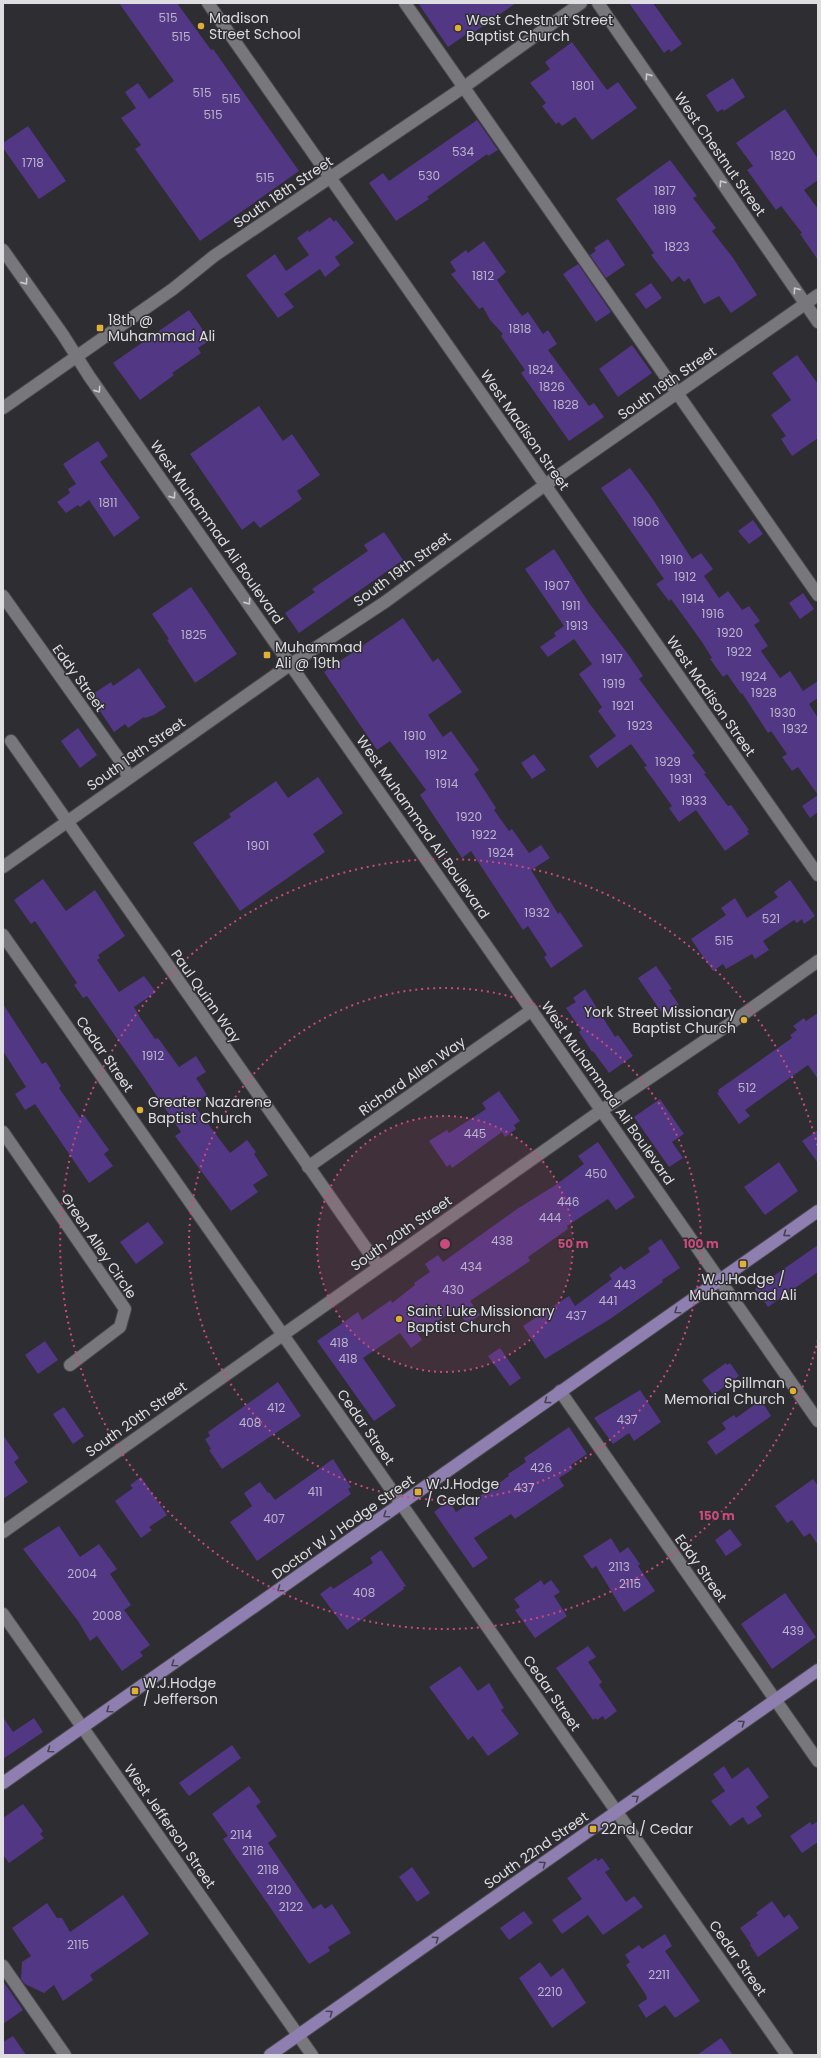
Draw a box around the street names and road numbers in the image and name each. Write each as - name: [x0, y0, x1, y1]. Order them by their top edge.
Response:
- street label: West Chestnut Street: [670, 88, 770, 220]
- street label: South 18th Street: [229, 151, 337, 233]
- street label: South 19th Street: [614, 342, 720, 424]
- street label: West Madison Street: [476, 366, 574, 494]
- street label: West Muhammad Ali Boulevard: [146, 436, 288, 628]
- street label: South 19th Street: [349, 527, 455, 611]
- street label: West Madison Street: [662, 632, 760, 760]
- street label: Eddy Street: [48, 640, 110, 716]
- street label: South 19th Street: [83, 713, 189, 795]
- street label: West Muhammad Ali Boulevard: [352, 731, 494, 923]
- street label: Paul Quinn Way: [166, 945, 246, 1047]
- street label: West Muhammad Ali Boulevard: [537, 997, 679, 1189]
- street label: Cedar Street: [71, 1012, 139, 1096]
- street label: Richard Allen Way: [355, 1032, 469, 1120]
- street label: Green Alley Circle: [56, 1189, 142, 1303]
- street label: South 20th Street: [346, 1191, 456, 1275]
- street label: South 20th Street: [81, 1377, 191, 1461]
- street label: Cedar Street: [332, 1385, 400, 1469]
- street label: Doctor W J Hodge Street: [268, 1470, 418, 1584]
- street label: Eddy Street: [670, 1530, 732, 1606]
- street label: Cedar Street: [518, 1651, 586, 1735]
- street label: West Jefferson Street: [119, 1760, 221, 1892]
- street label: South 22nd Street: [480, 1806, 592, 1894]
- street label: Cedar Street: [704, 1916, 772, 2000]

